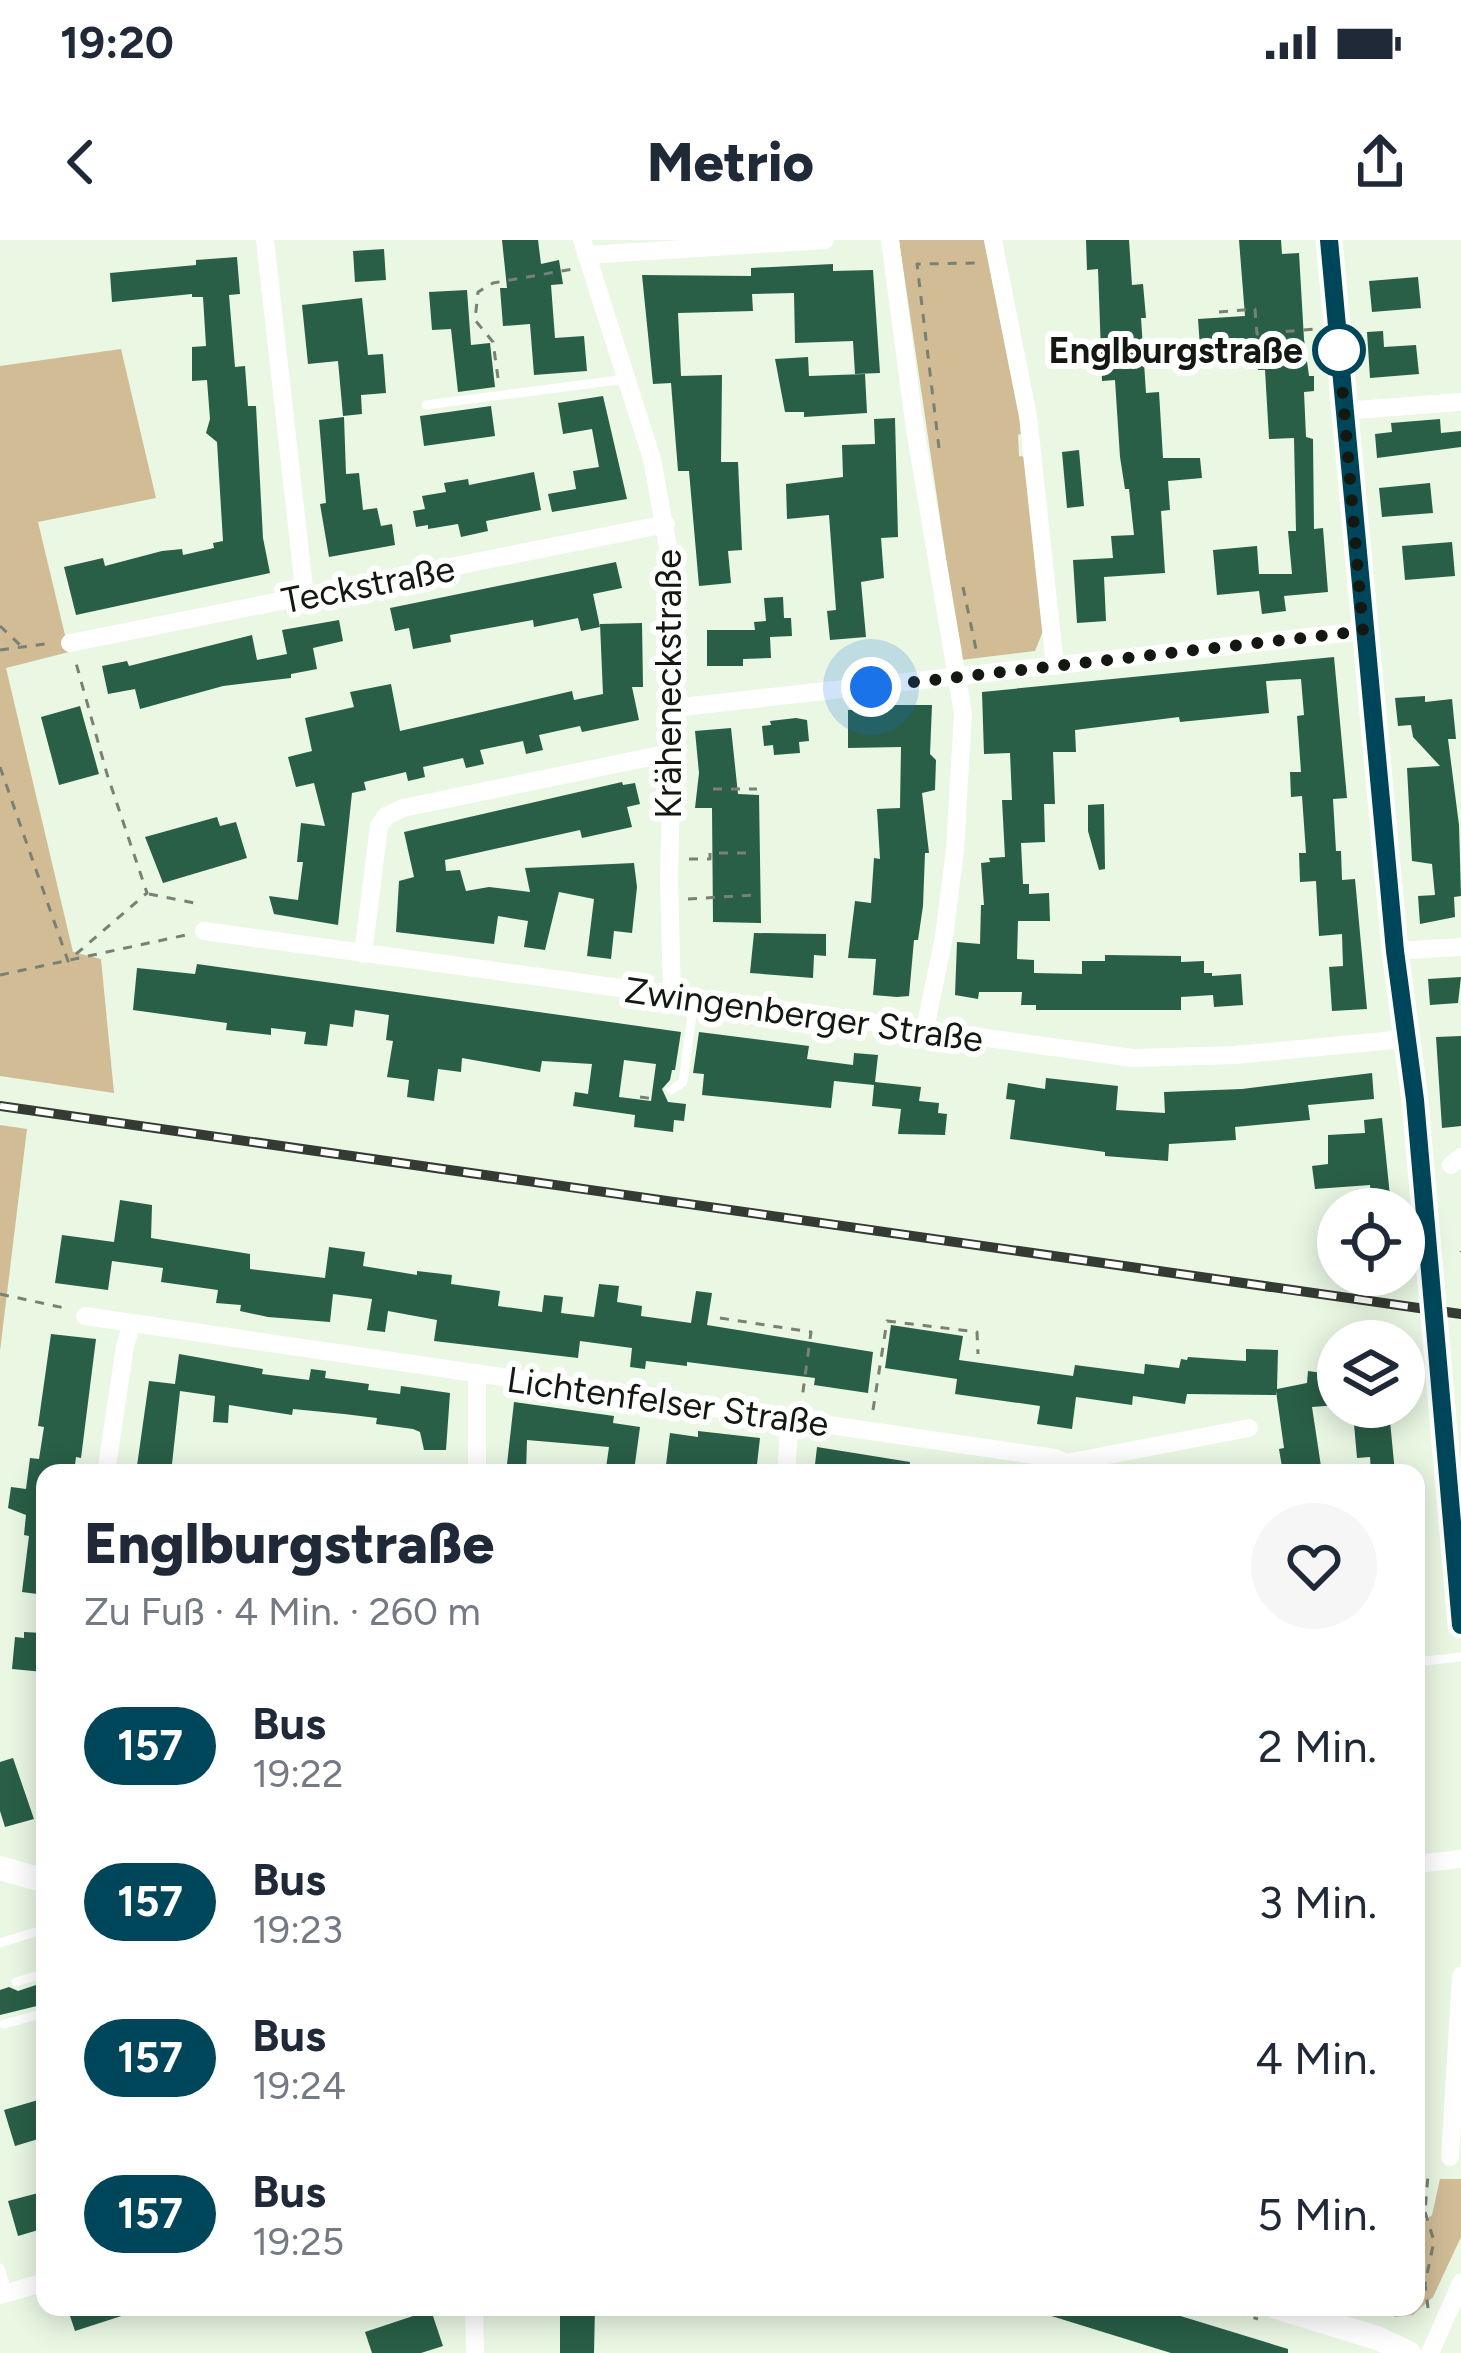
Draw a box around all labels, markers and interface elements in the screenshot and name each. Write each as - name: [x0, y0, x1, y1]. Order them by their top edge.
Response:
- text: 19:20: [60, 15, 174, 69]
- icon: back: [48, 129, 114, 195]
- icon: share: [1347, 129, 1413, 195]
- text: Metrio: [647, 130, 814, 195]
- marker: Englburgstraße: [1314, 325, 1364, 375]
- place label: Englburgstraße: [1049, 329, 1303, 372]
- street label: Teckstraße: [278, 547, 458, 622]
- street label: Kräheneckstraße: [647, 549, 690, 819]
- your location: [841, 657, 901, 717]
- street label: Zwingenberger Straße: [622, 968, 986, 1061]
- map controls: [1317, 1188, 1425, 1428]
- button: locate: [1317, 1188, 1425, 1296]
- button: layers: [1317, 1320, 1425, 1428]
- street label: Lichtenfelser Straße: [504, 1358, 832, 1445]
- button: heart: [1251, 1503, 1377, 1629]
- text: Englburgstraße: [84, 1509, 494, 1577]
- text: Zu Fuß · 4 Min. · 260 m: [84, 1588, 481, 1635]
- text: Bus: [252, 1696, 326, 1750]
- text: 2 Min.: [1258, 1719, 1377, 1773]
- text: 157: [117, 1720, 183, 1771]
- text: 19:22: [252, 1750, 344, 1797]
- text: Bus: [252, 1852, 326, 1906]
- text: 3 Min.: [1258, 1875, 1377, 1929]
- text: 157: [117, 1876, 183, 1927]
- text: 19:23: [252, 1906, 343, 1953]
- text: Bus: [252, 2008, 326, 2062]
- text: 4 Min.: [1255, 2031, 1377, 2085]
- text: 157: [117, 2032, 183, 2083]
- text: 19:24: [252, 2062, 346, 2109]
- text: Bus: [252, 2164, 326, 2218]
- text: 5 Min.: [1257, 2187, 1377, 2241]
- text: 157: [117, 2188, 183, 2239]
- text: 19:25: [252, 2218, 344, 2265]

